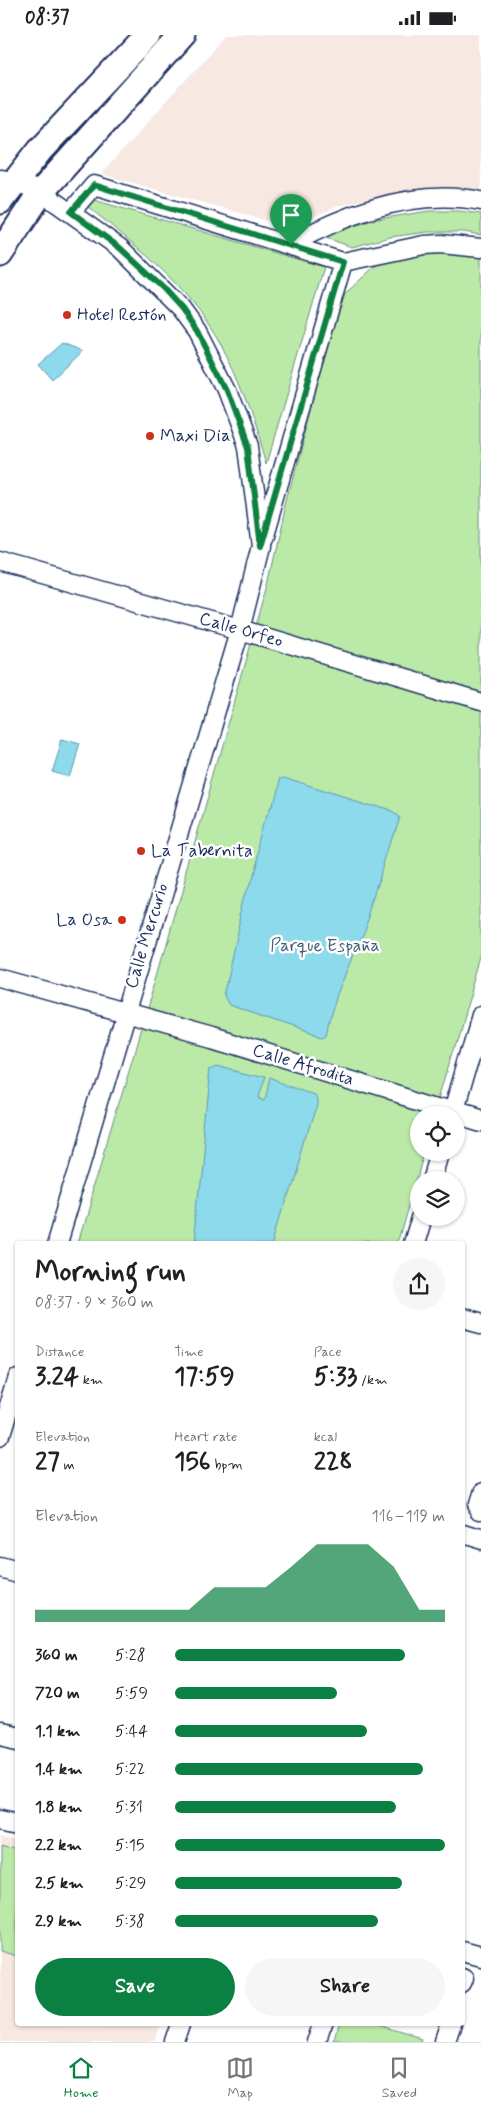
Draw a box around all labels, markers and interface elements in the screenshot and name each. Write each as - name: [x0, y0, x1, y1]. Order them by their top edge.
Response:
- text: 08:37: [25, 5, 69, 30]
- pin: [270, 194, 312, 245]
- icon: arrive: [277, 201, 305, 229]
- place label: Hotel Restón: [77, 303, 167, 327]
- marker: Hotel Restón: [61, 309, 73, 321]
- place label: Maxi Dia: [160, 424, 231, 448]
- marker: Maxi Dia: [144, 430, 156, 442]
- street label: Calle Orfeo: [196, 607, 286, 653]
- place label: La Tabernita: [151, 839, 253, 863]
- marker: La Tabernita: [135, 845, 147, 857]
- street label: Calle Mercurio: [120, 880, 174, 992]
- place label: La Osa: [56, 908, 112, 932]
- marker: La Osa: [116, 914, 128, 926]
- park label: Parque España: [270, 934, 380, 958]
- street label: Calle Afrodita: [249, 1038, 357, 1092]
- map controls: [410, 1106, 465, 1226]
- button: locate: [410, 1106, 465, 1161]
- button: layers: [410, 1171, 465, 1226]
- text: Morning run: [35, 1254, 186, 1291]
- button: share: [393, 1258, 445, 1310]
- text: 08:37 · 9 × 360 m: [35, 1292, 154, 1313]
- text: Distance: [35, 1343, 84, 1361]
- text: Time: [174, 1343, 204, 1361]
- text: Pace: [314, 1343, 342, 1361]
- text: 3.24: [35, 1361, 79, 1394]
- text: 17:59: [174, 1361, 235, 1394]
- text: 5:33: [314, 1361, 357, 1394]
- text: km: [79, 1371, 103, 1389]
- text: /km: [357, 1371, 388, 1389]
- text: Elevation: [35, 1428, 90, 1446]
- text: Heart rate: [174, 1428, 237, 1446]
- text: kcal: [314, 1428, 337, 1446]
- text: 27: [35, 1446, 60, 1479]
- text: 156: [174, 1446, 211, 1479]
- text: 228: [314, 1446, 353, 1479]
- text: m: [60, 1456, 75, 1474]
- text: bpm: [211, 1456, 243, 1474]
- text: Elevation: [35, 1506, 98, 1527]
- text: 116–119 m: [372, 1506, 445, 1527]
- text: 360 m: [35, 1645, 78, 1666]
- text: 5:28: [115, 1645, 145, 1666]
- text: 720 m: [35, 1683, 80, 1704]
- text: 5:59: [115, 1683, 148, 1704]
- text: 1.1 km: [35, 1721, 80, 1742]
- text: 5:44: [115, 1721, 148, 1742]
- text: 1.4 km: [35, 1759, 82, 1780]
- text: 5:22: [115, 1759, 145, 1780]
- text: 1.8 km: [35, 1797, 82, 1818]
- text: 5:31: [115, 1797, 143, 1818]
- text: 2.2 km: [35, 1835, 82, 1856]
- text: 5:15: [115, 1835, 145, 1856]
- text: 2.5 km: [35, 1873, 83, 1894]
- text: 5:29: [115, 1873, 146, 1894]
- text: 2.9 km: [35, 1911, 82, 1932]
- text: 5:38: [115, 1911, 145, 1932]
- button: Save: [35, 1958, 235, 2016]
- button: Share: [245, 1958, 445, 2016]
- tab: Home: [64, 2054, 99, 2102]
- tab: Map: [226, 2054, 254, 2102]
- tab: Saved: [382, 2054, 417, 2102]

